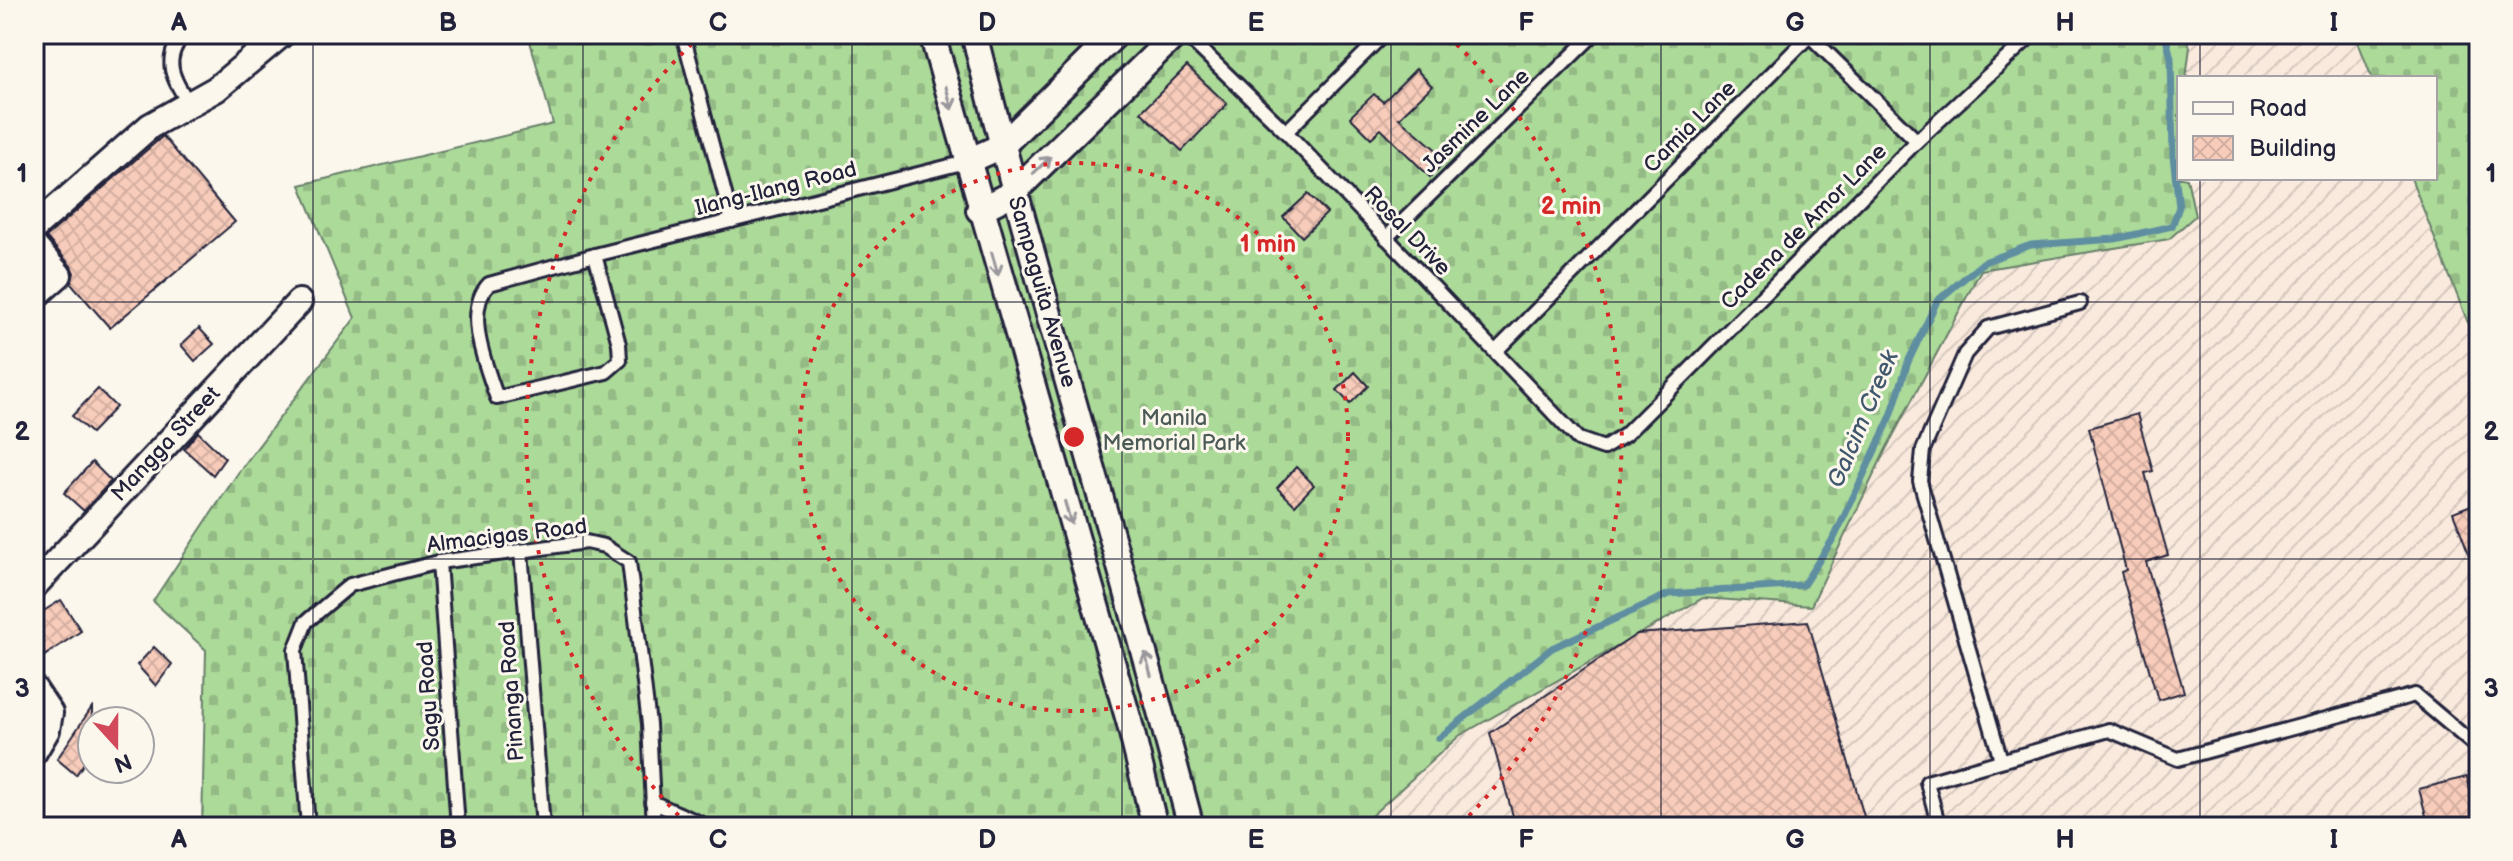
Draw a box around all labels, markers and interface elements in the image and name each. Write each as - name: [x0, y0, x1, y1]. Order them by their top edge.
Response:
- text: A: [170, 8, 187, 39]
- text: B: [439, 8, 457, 39]
- text: C: [709, 8, 727, 39]
- text: D: [978, 8, 996, 39]
- text: E: [1248, 8, 1265, 39]
- text: F: [1518, 8, 1534, 39]
- text: G: [1785, 8, 1805, 39]
- text: H: [2055, 8, 2075, 39]
- text: I: [2330, 8, 2338, 39]
- street label: Jasmine Lane: [1417, 63, 1535, 179]
- street label: Camia Lane: [1638, 75, 1742, 179]
- legend: [2177, 76, 2437, 180]
- one-way arrow: [942, 84, 957, 110]
- text: Road: [2249, 94, 2307, 123]
- text: Building: [2249, 134, 2336, 163]
- street label: Cadena de Amor Lane: [1715, 138, 1893, 316]
- one-way arrow: [1032, 155, 1052, 174]
- street label: Ilang-Ilang Road: [692, 156, 860, 222]
- text: 1: [17, 159, 27, 190]
- text: 1: [2486, 159, 2496, 190]
- street label: Rosal Drive: [1358, 181, 1456, 281]
- text: 2 min: [1541, 192, 1601, 221]
- street label: Sampaguita Avenue: [1002, 193, 1082, 391]
- text: 1 min: [1240, 230, 1296, 259]
- one-way arrow: [988, 250, 1003, 276]
- water label: Galcim Creek: [1821, 345, 1905, 492]
- street label: Mangga Street: [106, 381, 226, 507]
- park label: Manila Memorial Park: [1102, 405, 1246, 457]
- text: 2: [14, 417, 30, 448]
- text: 2: [2483, 417, 2499, 448]
- centre of rings: [1060, 423, 1088, 451]
- one-way arrow: [1061, 500, 1076, 526]
- street label: Almacigas Road: [425, 513, 589, 559]
- street label: Pinanga Road: [494, 620, 530, 762]
- street label: Sagu Road: [412, 640, 446, 752]
- one-way arrow: [1139, 652, 1154, 678]
- text: 3: [14, 674, 30, 705]
- text: 3: [2483, 674, 2499, 705]
- north arrow: [76, 705, 156, 785]
- text: N: [110, 747, 135, 778]
- text: A: [170, 825, 187, 856]
- text: B: [439, 825, 457, 856]
- text: C: [709, 825, 727, 856]
- text: D: [978, 825, 996, 856]
- text: E: [1248, 825, 1265, 856]
- text: F: [1518, 825, 1534, 856]
- text: G: [1785, 825, 1805, 856]
- text: H: [2055, 825, 2075, 856]
- text: I: [2330, 825, 2338, 856]

